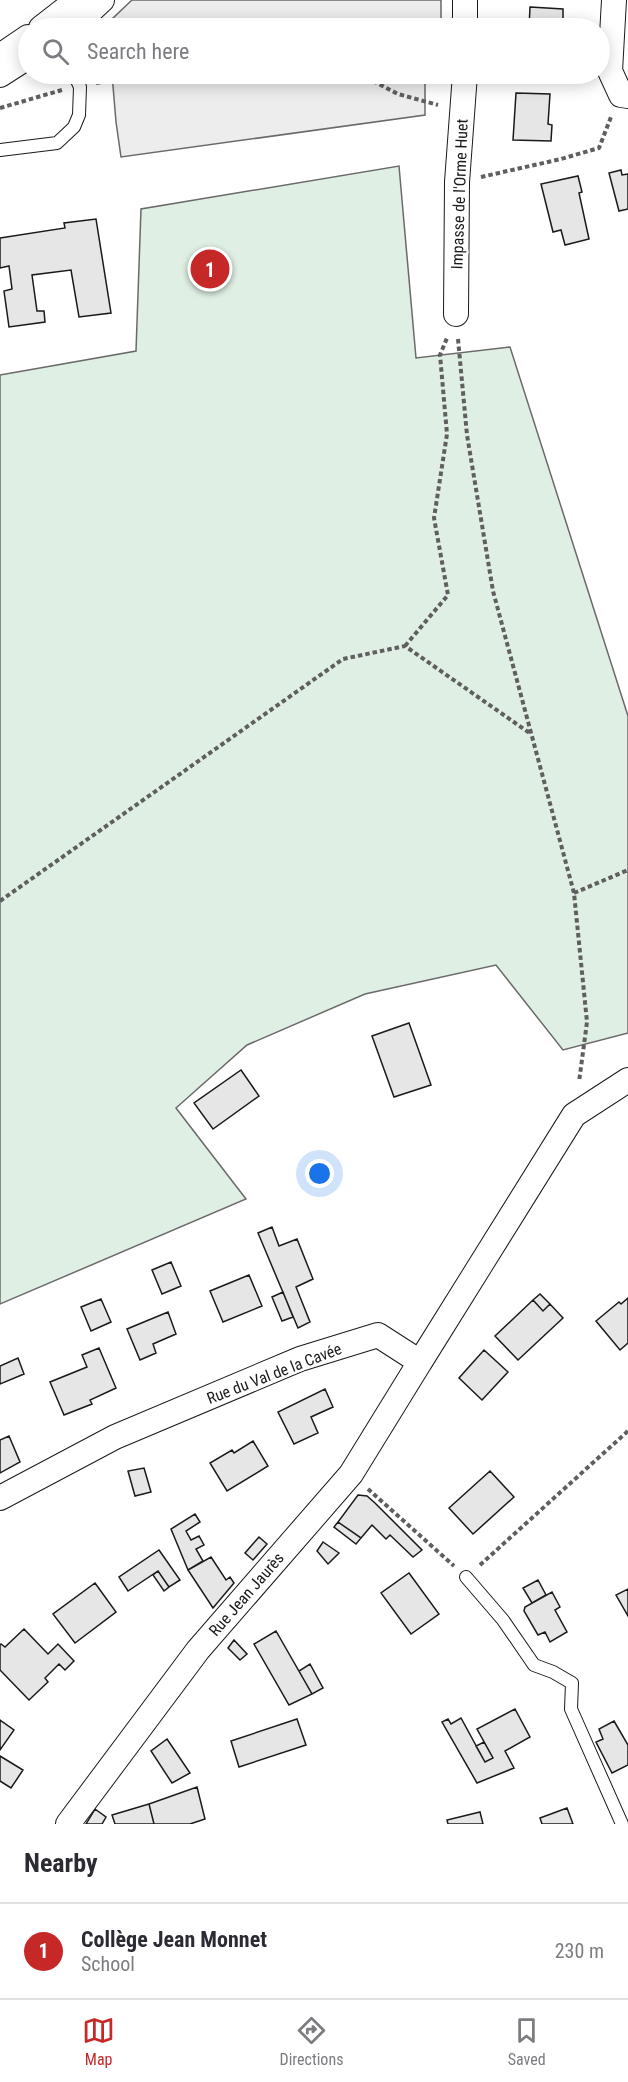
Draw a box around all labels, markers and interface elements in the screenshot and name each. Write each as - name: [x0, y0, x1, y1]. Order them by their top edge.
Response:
- search box: [18, 18, 610, 84]
- icon: search: [39, 35, 72, 68]
- text: Search here: [87, 39, 189, 64]
- street label: Impasse de l'Orme Huet: [447, 118, 472, 270]
- pin: 1: [190, 246, 230, 292]
- your location: [305, 1159, 334, 1188]
- street label: Rue du Val de la Cavée: [204, 1339, 344, 1408]
- street label: Rue Jean Jaurès: [205, 1549, 288, 1640]
- text: Nearby: [24, 1848, 98, 1878]
- text: Collège Jean Monnet: [81, 1927, 267, 1952]
- text: 1: [38, 1939, 49, 1963]
- text: 230 m: [555, 1939, 604, 1963]
- text: School: [81, 1952, 135, 1976]
- tab: Map: [82, 2014, 115, 2069]
- tab: Directions: [280, 2014, 343, 2069]
- tab: Saved: [508, 2014, 546, 2069]

